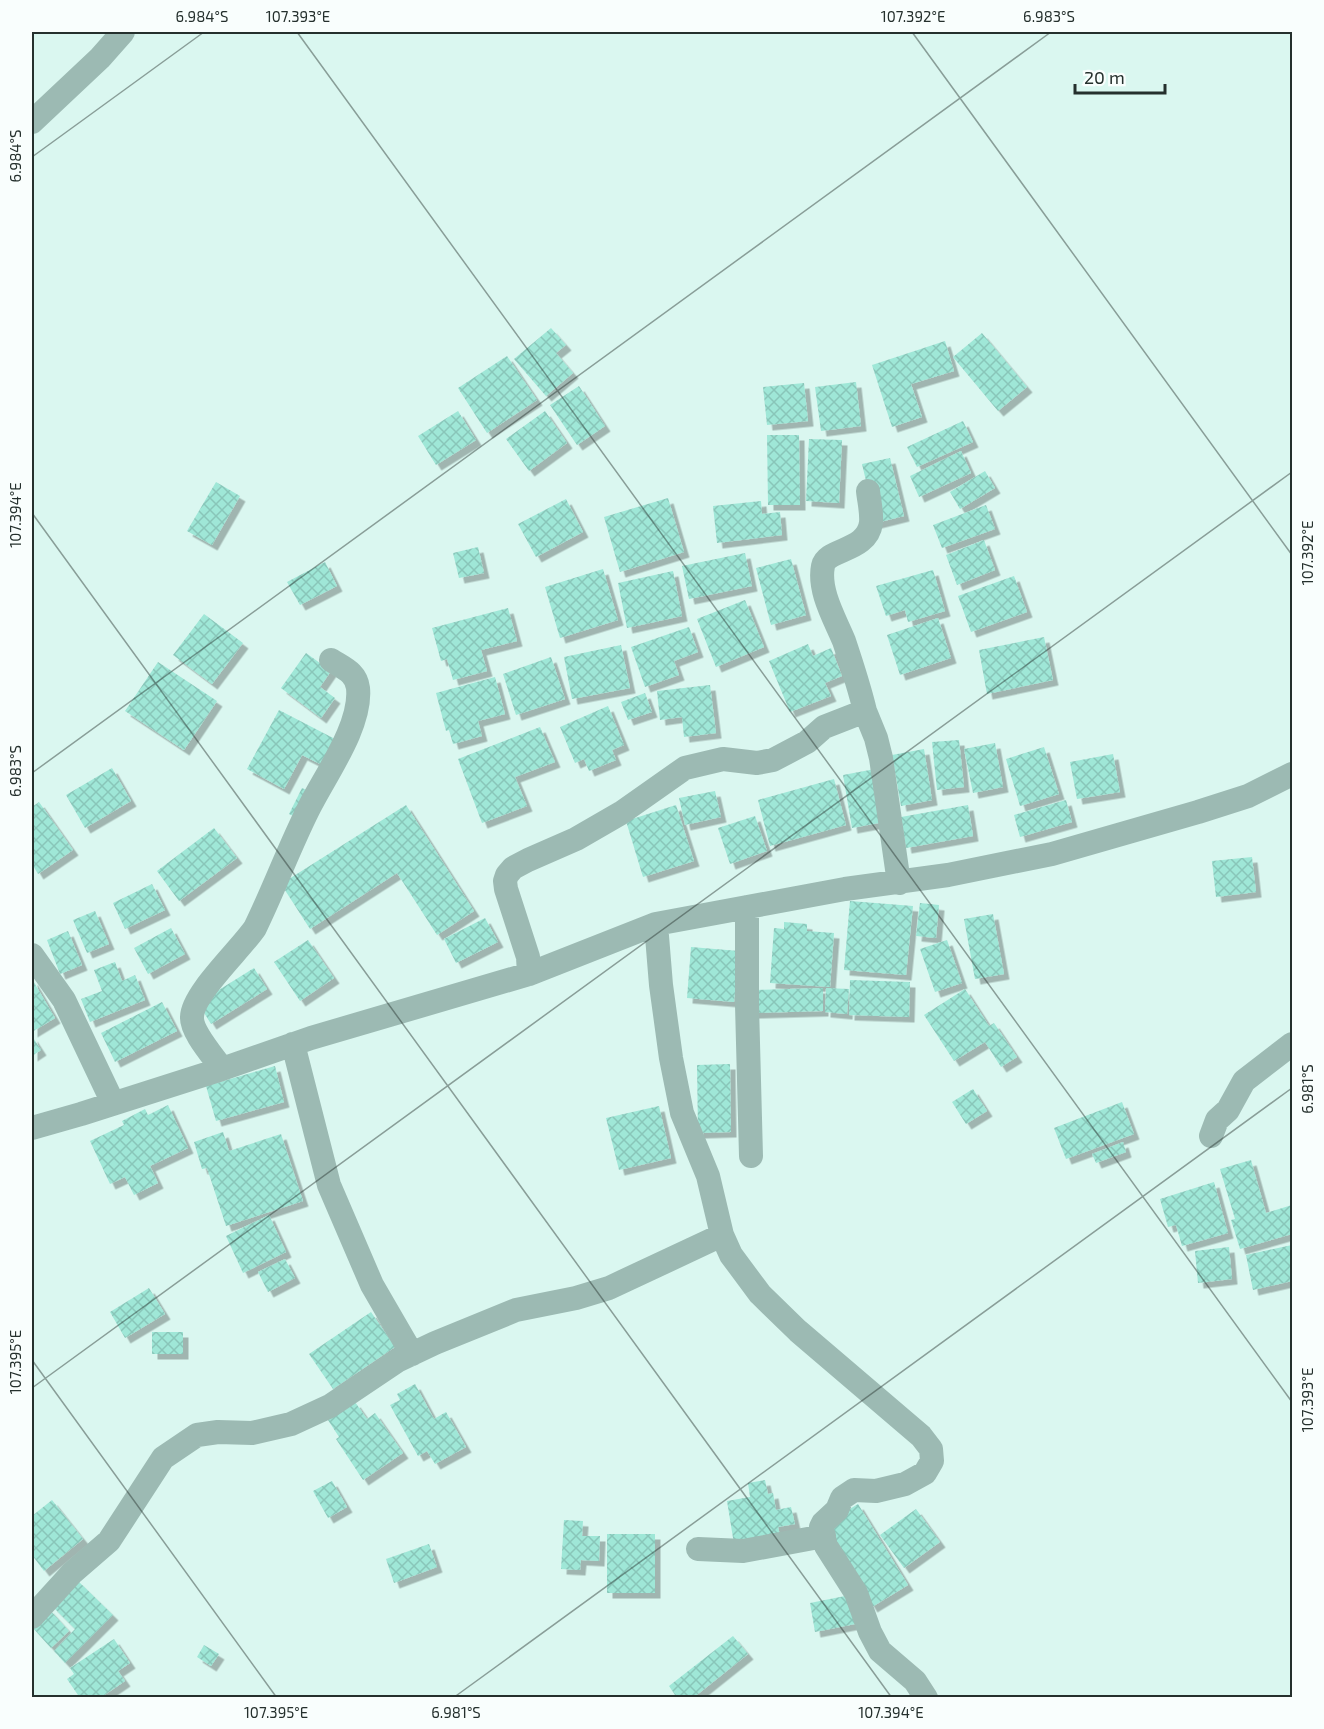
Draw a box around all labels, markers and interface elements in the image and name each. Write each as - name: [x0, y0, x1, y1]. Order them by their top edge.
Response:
- text: 6.984°S: [176, 7, 228, 25]
- text: 107.393°E: [266, 7, 330, 25]
- text: 107.392°E: [881, 7, 945, 25]
- text: 6.983°S: [1023, 7, 1075, 25]
- scale bar: [1075, 57, 1165, 95]
- text: 20 m: [1084, 66, 1125, 88]
- text: 6.984°S: [6, 130, 24, 182]
- text: 107.394°E: [6, 482, 24, 548]
- text: 107.392°E: [1298, 521, 1316, 585]
- text: 6.983°S: [6, 745, 24, 797]
- text: 6.981°S: [1298, 1064, 1316, 1114]
- text: 107.395°E: [6, 1330, 24, 1394]
- text: 107.393°E: [1298, 1368, 1316, 1432]
- text: 107.395°E: [244, 1703, 308, 1721]
- text: 6.981°S: [431, 1703, 481, 1721]
- text: 107.394°E: [858, 1703, 924, 1721]

